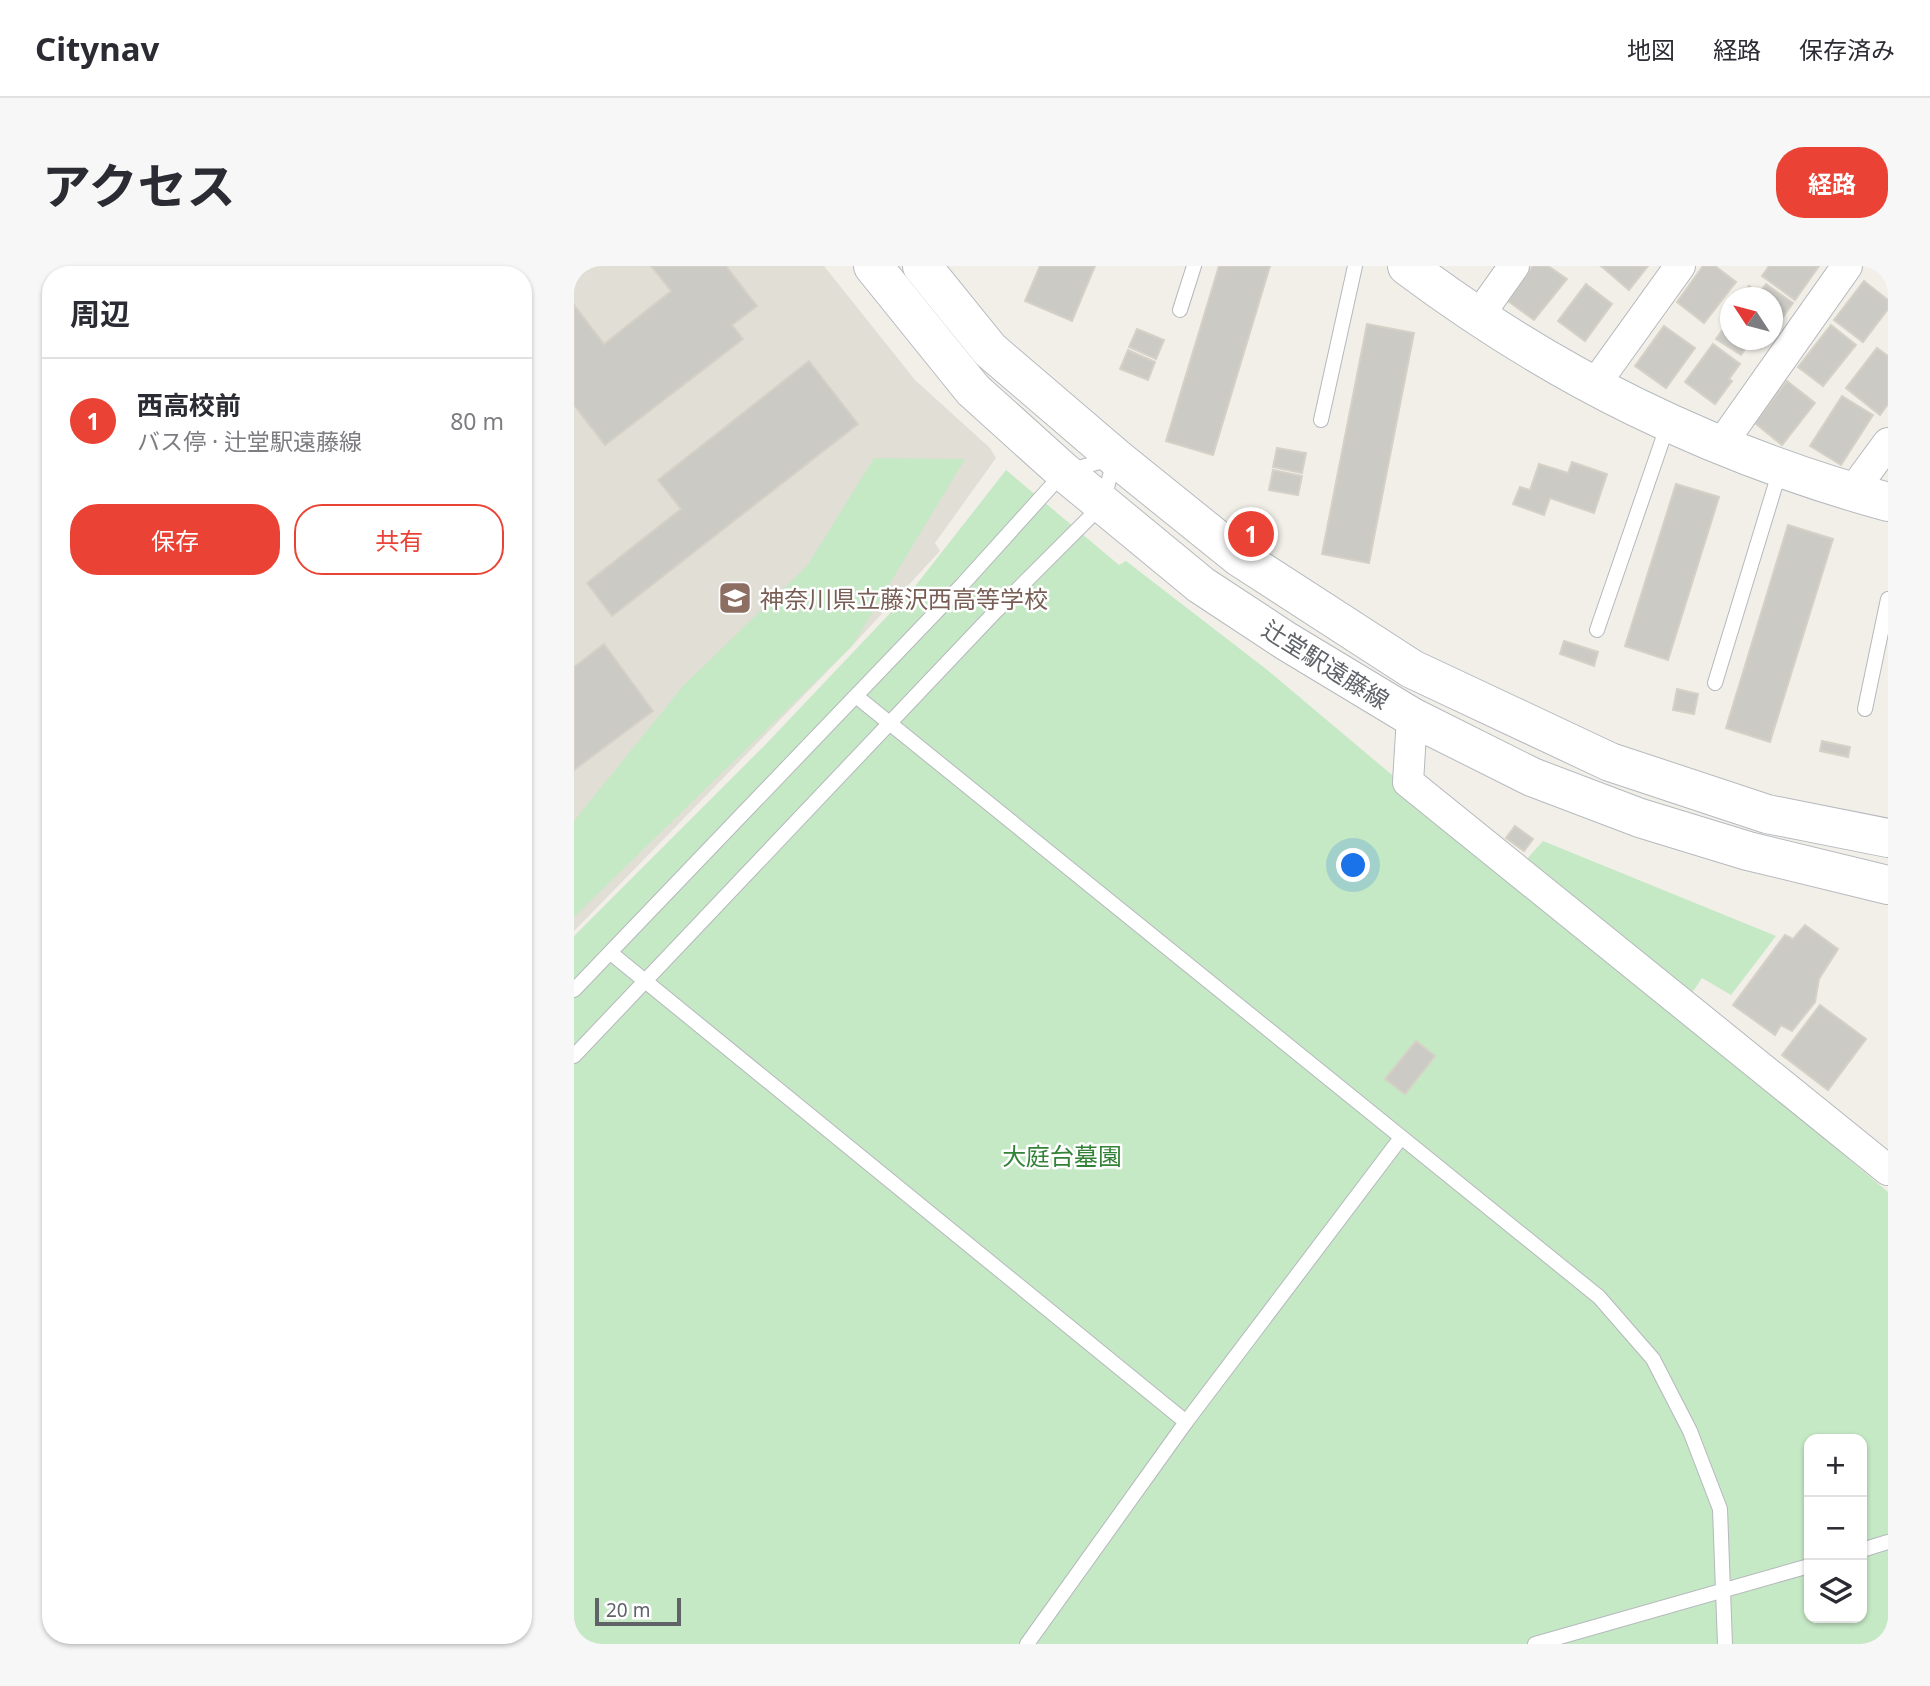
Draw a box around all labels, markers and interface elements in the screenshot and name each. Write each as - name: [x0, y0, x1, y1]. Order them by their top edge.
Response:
- text: Citynav: [35, 26, 159, 71]
- text: 地図: [1627, 33, 1675, 66]
- text: 経路: [1713, 33, 1761, 66]
- text: 保存済み: [1799, 33, 1895, 66]
- button: 経路: [1776, 147, 1888, 218]
- text: アクセス: [42, 152, 236, 218]
- north arrow: [1720, 287, 1783, 350]
- text: 周辺: [70, 293, 130, 334]
- text: 西高校前: [137, 387, 241, 423]
- text: 1: [86, 405, 100, 437]
- text: 80 m: [450, 405, 504, 437]
- text: バス停 · 辻堂駅遠藤線: [137, 425, 362, 457]
- button: 保存: [70, 504, 280, 575]
- button: 共有: [294, 504, 504, 575]
- pin: 1: [1228, 508, 1274, 560]
- school or university icon: 神奈川県立藤沢西高等学校: [716, 579, 754, 617]
- place label: 神奈川県立藤沢西高等学校: [760, 582, 1048, 615]
- street label: 辻堂駅遠藤線: [1256, 612, 1396, 716]
- your location: [1336, 848, 1370, 882]
- park label: 大庭台墓園: [1002, 1139, 1122, 1172]
- map controls: [1804, 1434, 1867, 1623]
- button: +: [1804, 1434, 1867, 1497]
- button: −: [1804, 1497, 1867, 1560]
- button: layers: [1804, 1560, 1867, 1623]
- scale bar: [595, 1595, 681, 1627]
- text: 20 m: [606, 1597, 650, 1623]

